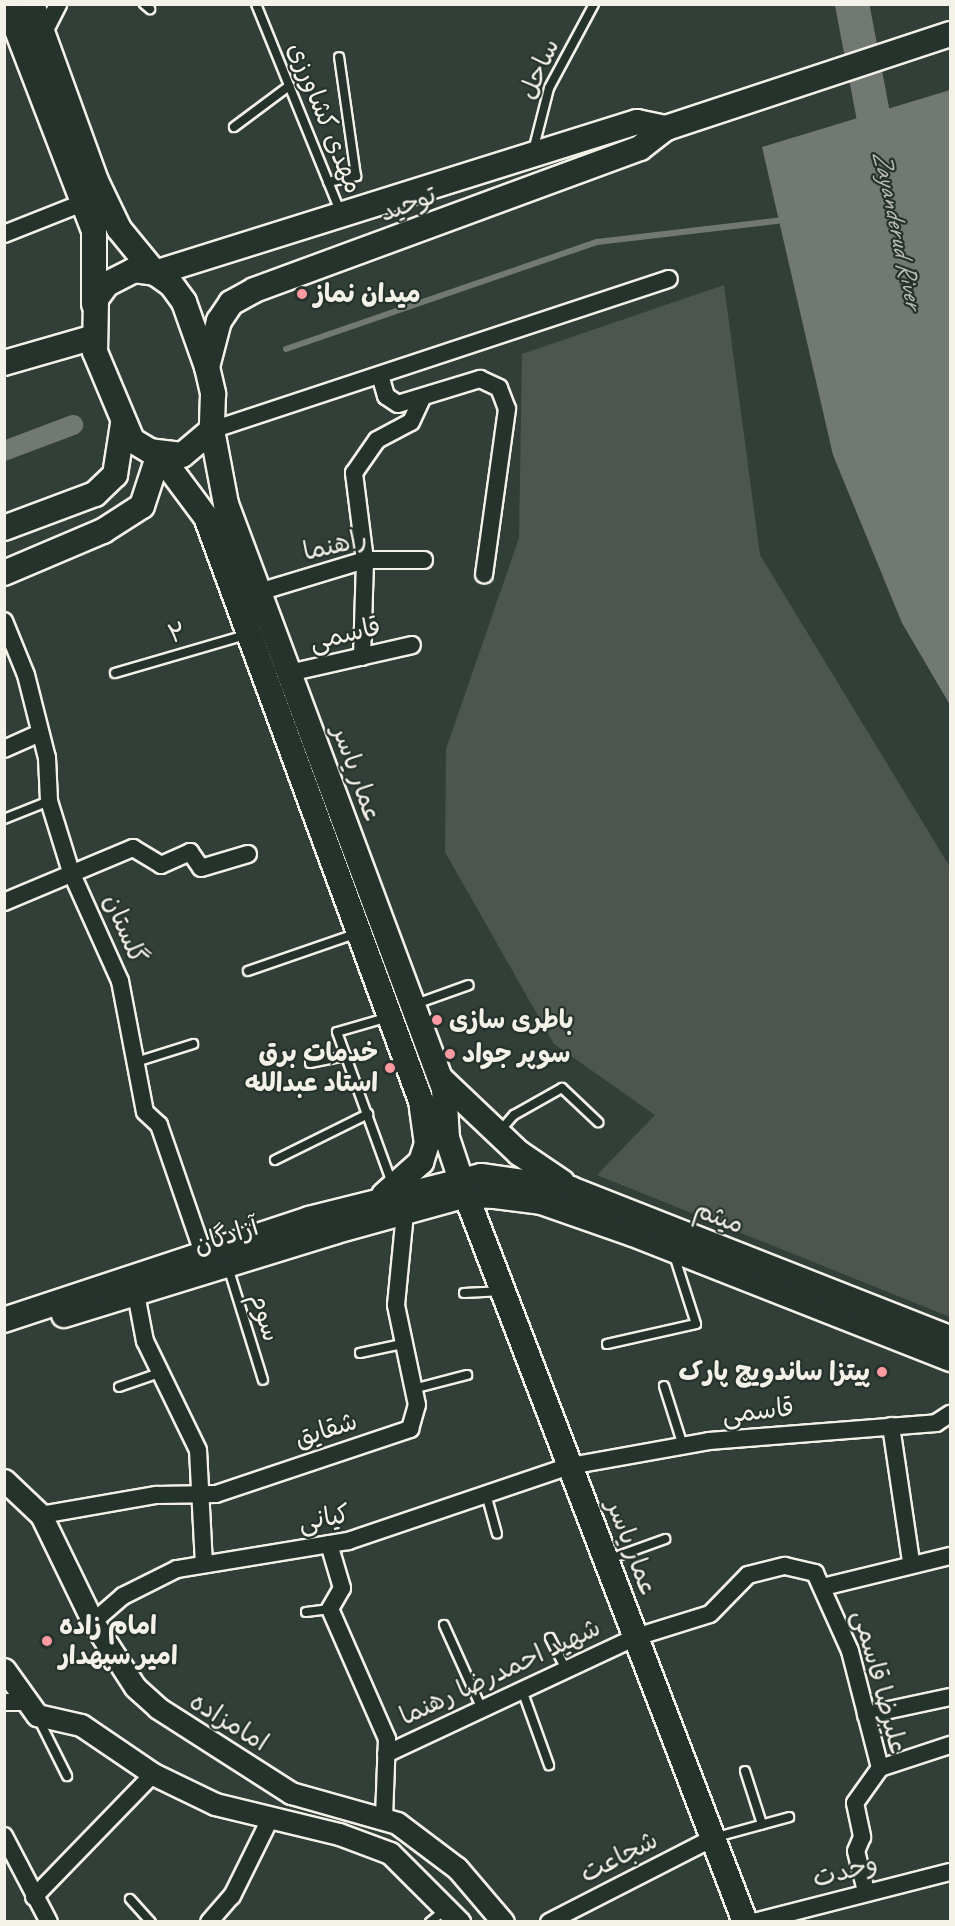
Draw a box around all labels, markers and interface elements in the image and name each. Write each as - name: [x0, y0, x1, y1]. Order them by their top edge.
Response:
- street label: ساحل: [512, 34, 566, 104]
- street label: مهدی کشاورزی: [280, 38, 370, 198]
- water label: Zayanderud River: [865, 147, 931, 311]
- street label: توحید: [376, 180, 440, 228]
- place label: میدان نماز: [314, 278, 421, 310]
- marker: میدان نماز: [295, 287, 309, 301]
- street label: راهنما: [300, 522, 370, 568]
- street label: قاسمی: [306, 611, 384, 657]
- street label: ۲: [164, 616, 190, 650]
- street label: عمار یاسر: [325, 721, 389, 827]
- street label: گلستان: [96, 889, 154, 969]
- place label: باطری سازی: [449, 1004, 574, 1036]
- marker: باطری سازی: [430, 1013, 444, 1027]
- place label: خدمات برق استاد عبدالله: [245, 1037, 378, 1098]
- place label: سوپر جواد: [462, 1038, 570, 1070]
- marker: سوپر جواد: [443, 1047, 457, 1061]
- marker: خدمات برق استاد عبدالله: [383, 1061, 397, 1075]
- street label: میثم: [690, 1193, 748, 1241]
- street label: آزادگان: [190, 1211, 262, 1261]
- street label: سوم: [243, 1289, 287, 1345]
- place label: پیتزا ساندویچ پارک: [678, 1356, 870, 1388]
- marker: پیتزا ساندویچ پارک: [875, 1365, 889, 1379]
- street label: قاسمی: [720, 1392, 796, 1430]
- street label: شقایق: [291, 1405, 361, 1455]
- street label: عمار یاسر: [599, 1495, 665, 1601]
- street label: کیانی: [296, 1498, 352, 1538]
- street label: علیرضا قاسمی: [846, 1607, 914, 1757]
- place label: امام زاده امیر سپهدار: [59, 1610, 178, 1672]
- street label: شهید احمدرضا رهنما: [395, 1612, 605, 1732]
- marker: امام زاده امیر سپهدار: [40, 1634, 54, 1648]
- street label: امامزاده: [184, 1686, 274, 1758]
- street label: شجاعت: [575, 1824, 663, 1890]
- street label: وحدت: [809, 1847, 881, 1895]

